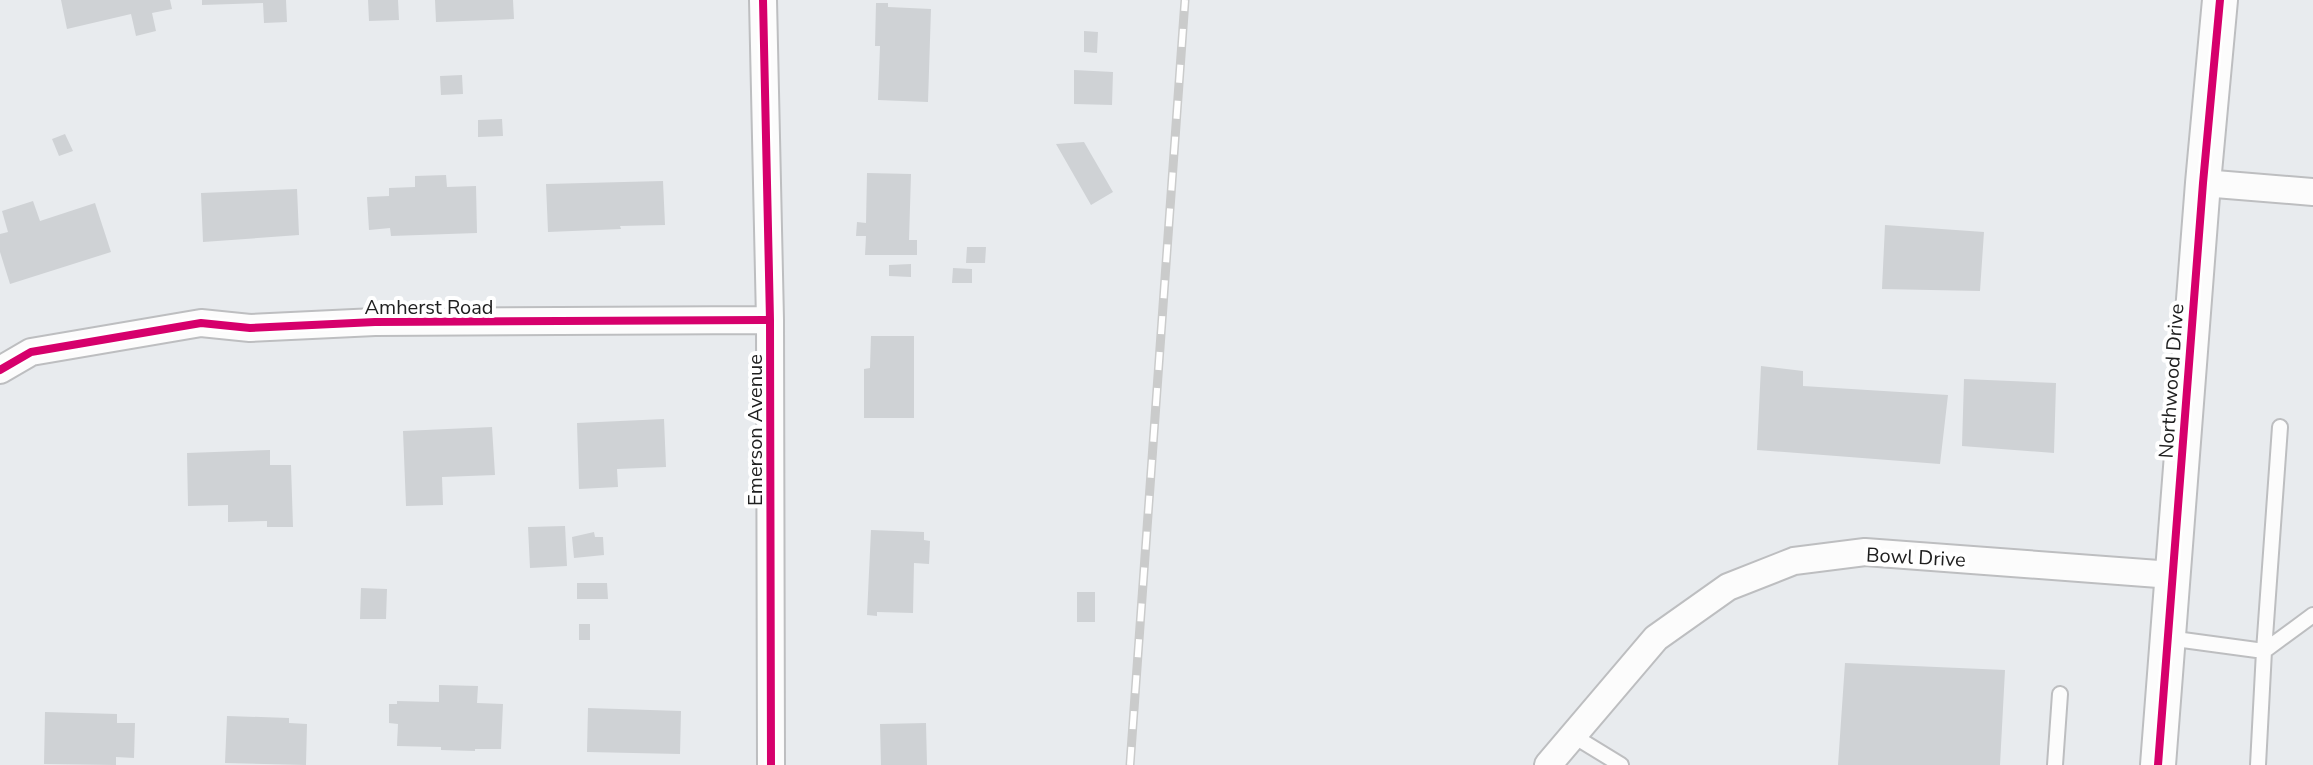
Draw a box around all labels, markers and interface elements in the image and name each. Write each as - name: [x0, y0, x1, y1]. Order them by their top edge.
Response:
- street label: Amherst Road: [365, 294, 493, 321]
- street label: Northwood Drive: [2153, 303, 2190, 459]
- street label: Emerson Avenue: [742, 354, 769, 506]
- street label: Bowl Drive: [1865, 541, 1967, 574]

